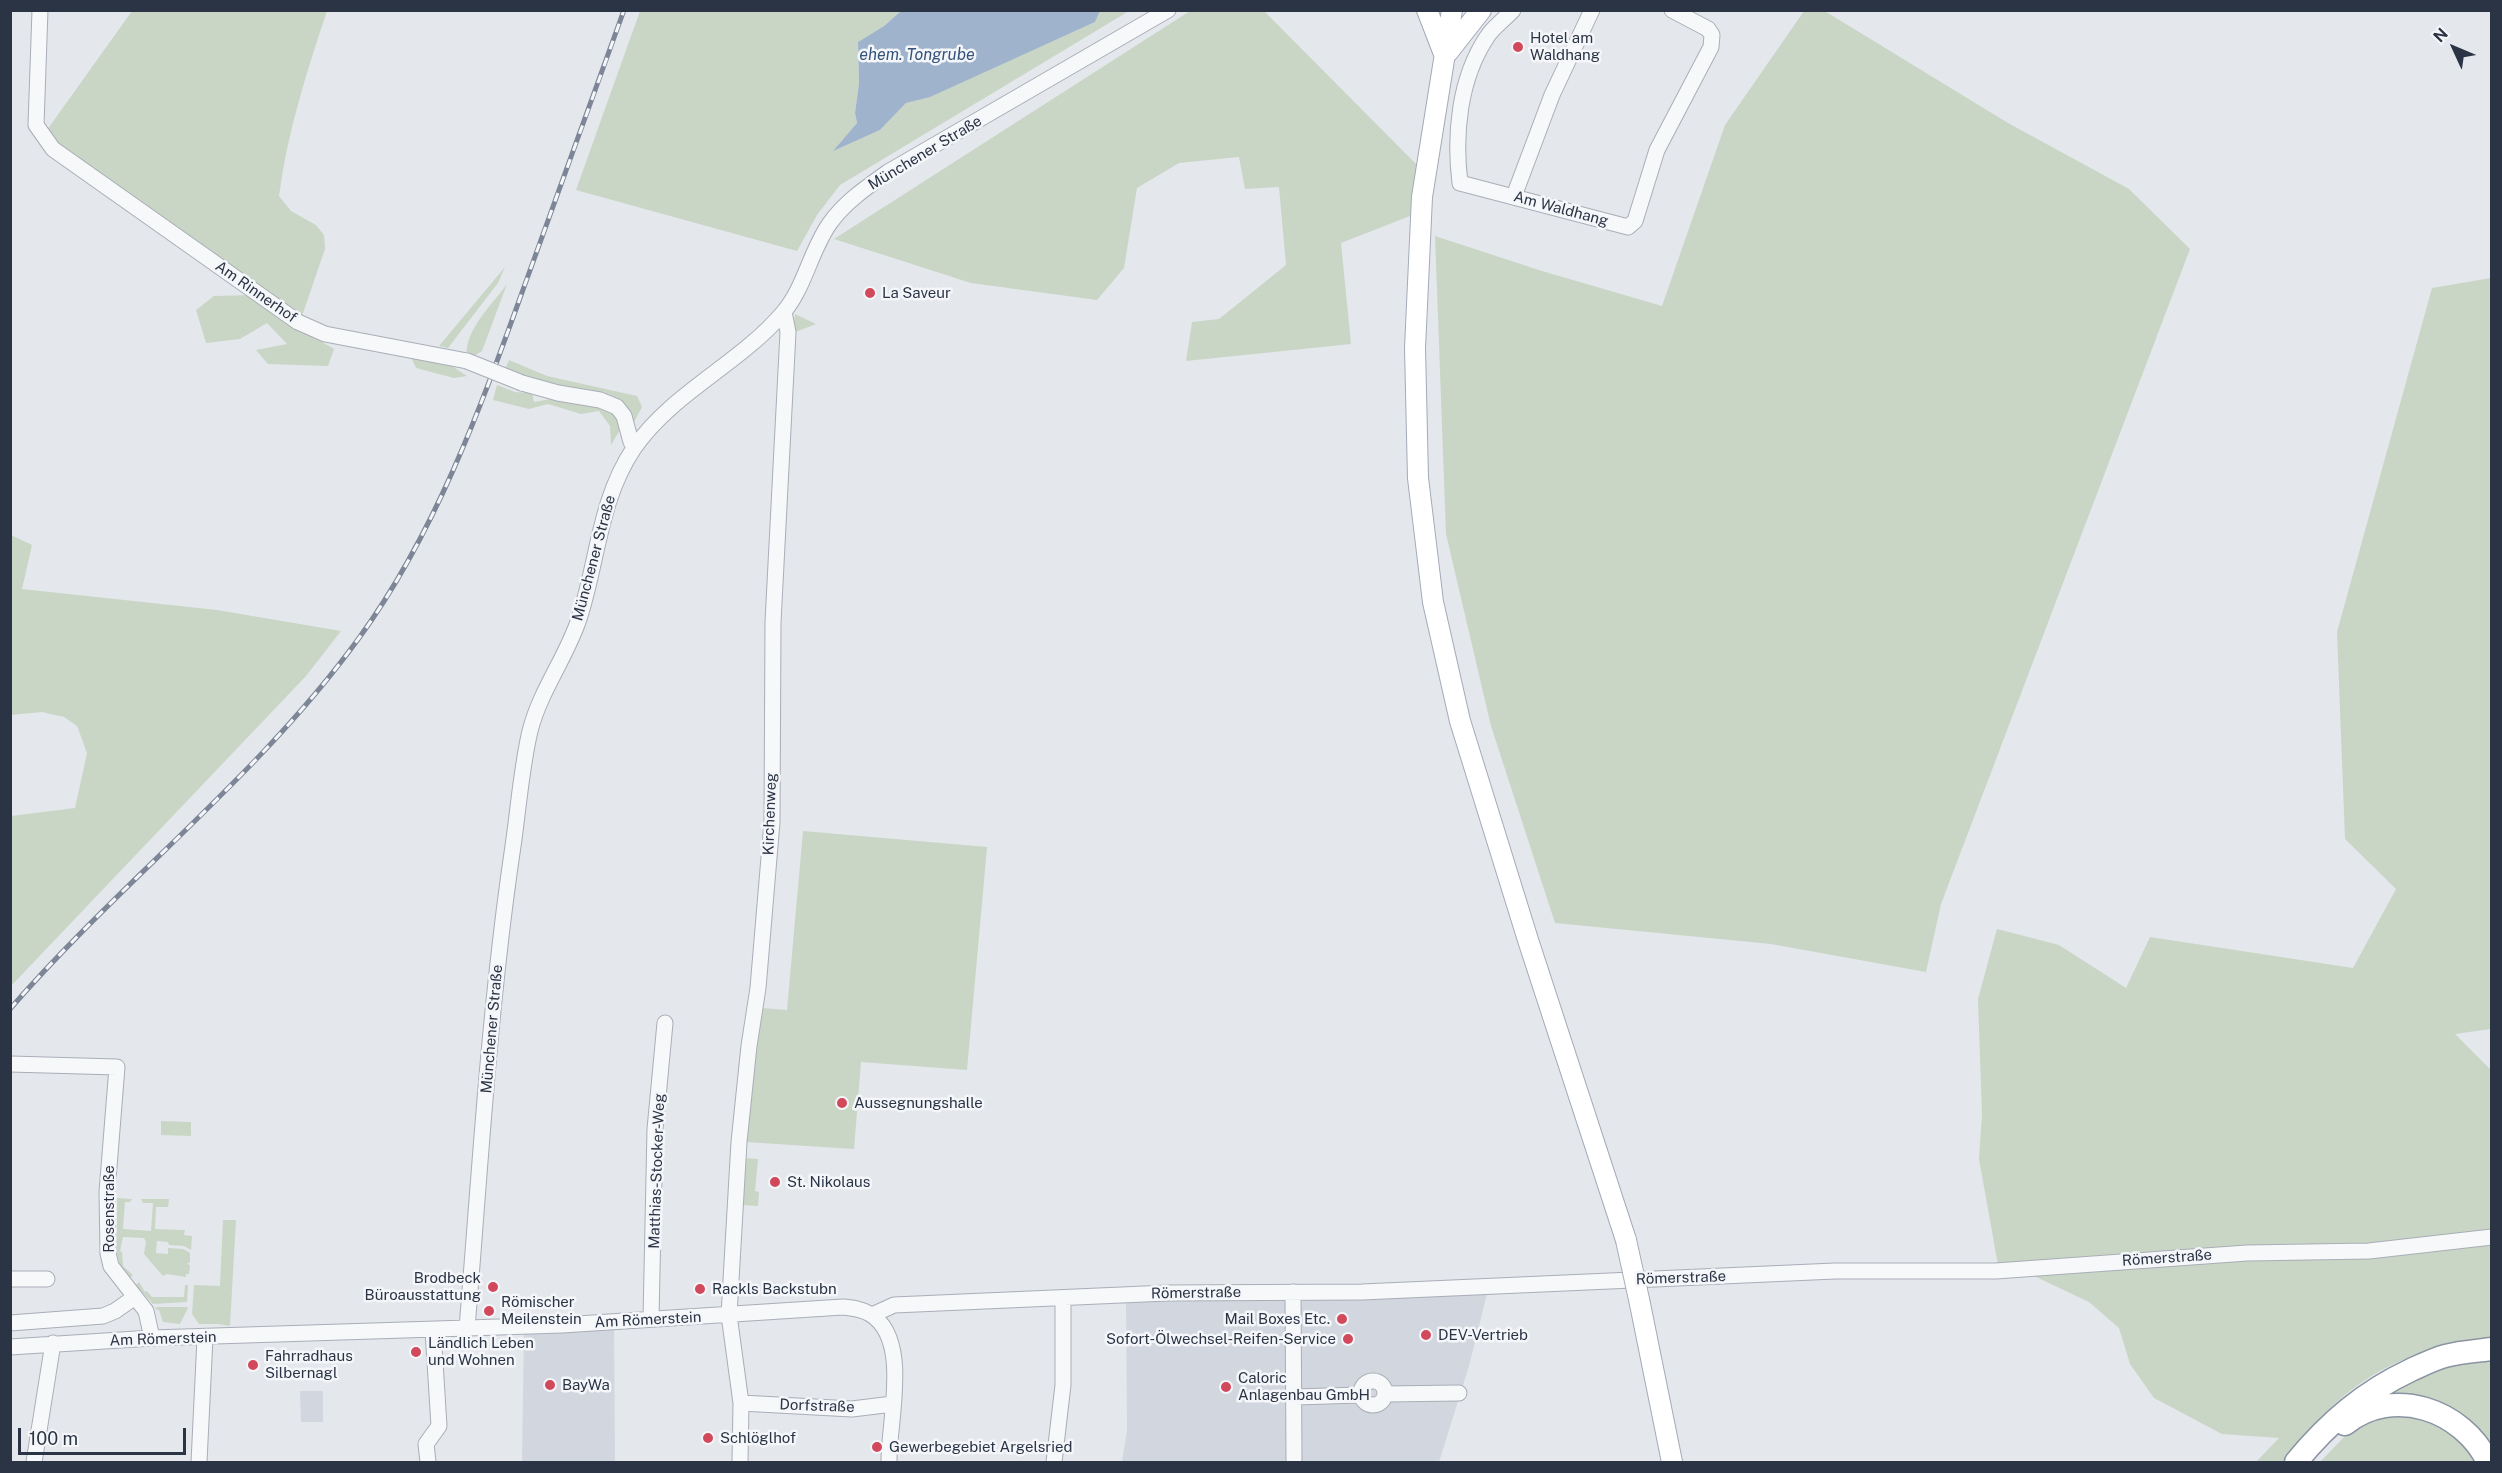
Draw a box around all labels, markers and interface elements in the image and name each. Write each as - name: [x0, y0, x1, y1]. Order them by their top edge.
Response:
- north arrow: [2424, 18, 2484, 78]
- text: N: [2430, 24, 2452, 46]
- place label: Hotel am Waldhang: [1530, 29, 1600, 64]
- marker: Hotel am Waldhang: [1511, 40, 1525, 54]
- water label: ehem. Tongrube: [859, 45, 975, 65]
- street label: Münchener Straße: [865, 112, 985, 194]
- street label: Am Waldhang: [1512, 188, 1610, 230]
- street label: Am Rinnerhof: [212, 257, 300, 327]
- place label: La Saveur: [882, 284, 951, 302]
- marker: La Saveur: [863, 286, 877, 300]
- street label: Münchener Straße: [569, 493, 619, 623]
- street label: Kirchenweg: [760, 772, 780, 856]
- street label: Münchener Straße: [477, 964, 507, 1094]
- street label: Matthias-Stocker-Weg: [645, 1093, 669, 1249]
- place label: Aussegnungshalle: [854, 1094, 983, 1112]
- marker: Aussegnungshalle: [835, 1096, 849, 1110]
- street label: Rosenstraße: [100, 1165, 118, 1253]
- place label: St. Nikolaus: [787, 1173, 870, 1191]
- marker: St. Nikolaus: [768, 1175, 782, 1189]
- street label: Römerstraße: [2121, 1246, 2213, 1270]
- street label: Römerstraße: [1636, 1267, 1726, 1289]
- place label: Brodbeck Büroausstattung: [365, 1269, 481, 1304]
- marker: Brodbeck Büroausstattung: [486, 1280, 500, 1294]
- place label: Rackls Backstubn: [712, 1280, 837, 1298]
- marker: Rackls Backstubn: [693, 1282, 707, 1296]
- street label: Römerstraße: [1151, 1283, 1241, 1303]
- place label: Römischer Meilenstein: [501, 1293, 582, 1328]
- marker: Römischer Meilenstein: [482, 1304, 496, 1318]
- street label: Am Römerstein: [594, 1308, 702, 1332]
- place label: Mail Boxes Etc.: [1224, 1310, 1330, 1328]
- marker: Mail Boxes Etc.: [1335, 1312, 1349, 1326]
- place label: DEV-Vertrieb: [1438, 1326, 1528, 1344]
- street label: Am Römerstein: [109, 1328, 217, 1350]
- marker: DEV-Vertrieb: [1419, 1328, 1433, 1342]
- place label: Sofort-Ölwechsel-Reifen-Service: [1106, 1330, 1336, 1348]
- marker: Sofort-Ölwechsel-Reifen-Service: [1341, 1332, 1355, 1346]
- place label: Ländlich Leben und Wohnen: [428, 1334, 534, 1369]
- marker: Ländlich Leben und Wohnen: [409, 1345, 423, 1359]
- place label: Fahrradhaus Silbernagl: [265, 1347, 353, 1382]
- marker: Fahrradhaus Silbernagl: [246, 1358, 260, 1372]
- place label: Caloric Anlagenbau GmbH: [1238, 1369, 1370, 1404]
- place label: BayWa: [562, 1376, 610, 1394]
- marker: BayWa: [543, 1378, 557, 1392]
- marker: Caloric Anlagenbau GmbH: [1219, 1380, 1233, 1394]
- street label: Dorfstraße: [779, 1396, 855, 1416]
- scale bar: [21, 1416, 189, 1454]
- text: 100 m: [29, 1428, 78, 1449]
- place label: Schlöglhof: [720, 1429, 796, 1447]
- marker: Schlöglhof: [701, 1431, 715, 1445]
- place label: Gewerbegebiet Argelsried: [889, 1438, 1072, 1456]
- marker: Gewerbegebiet Argelsried: [870, 1440, 884, 1454]

